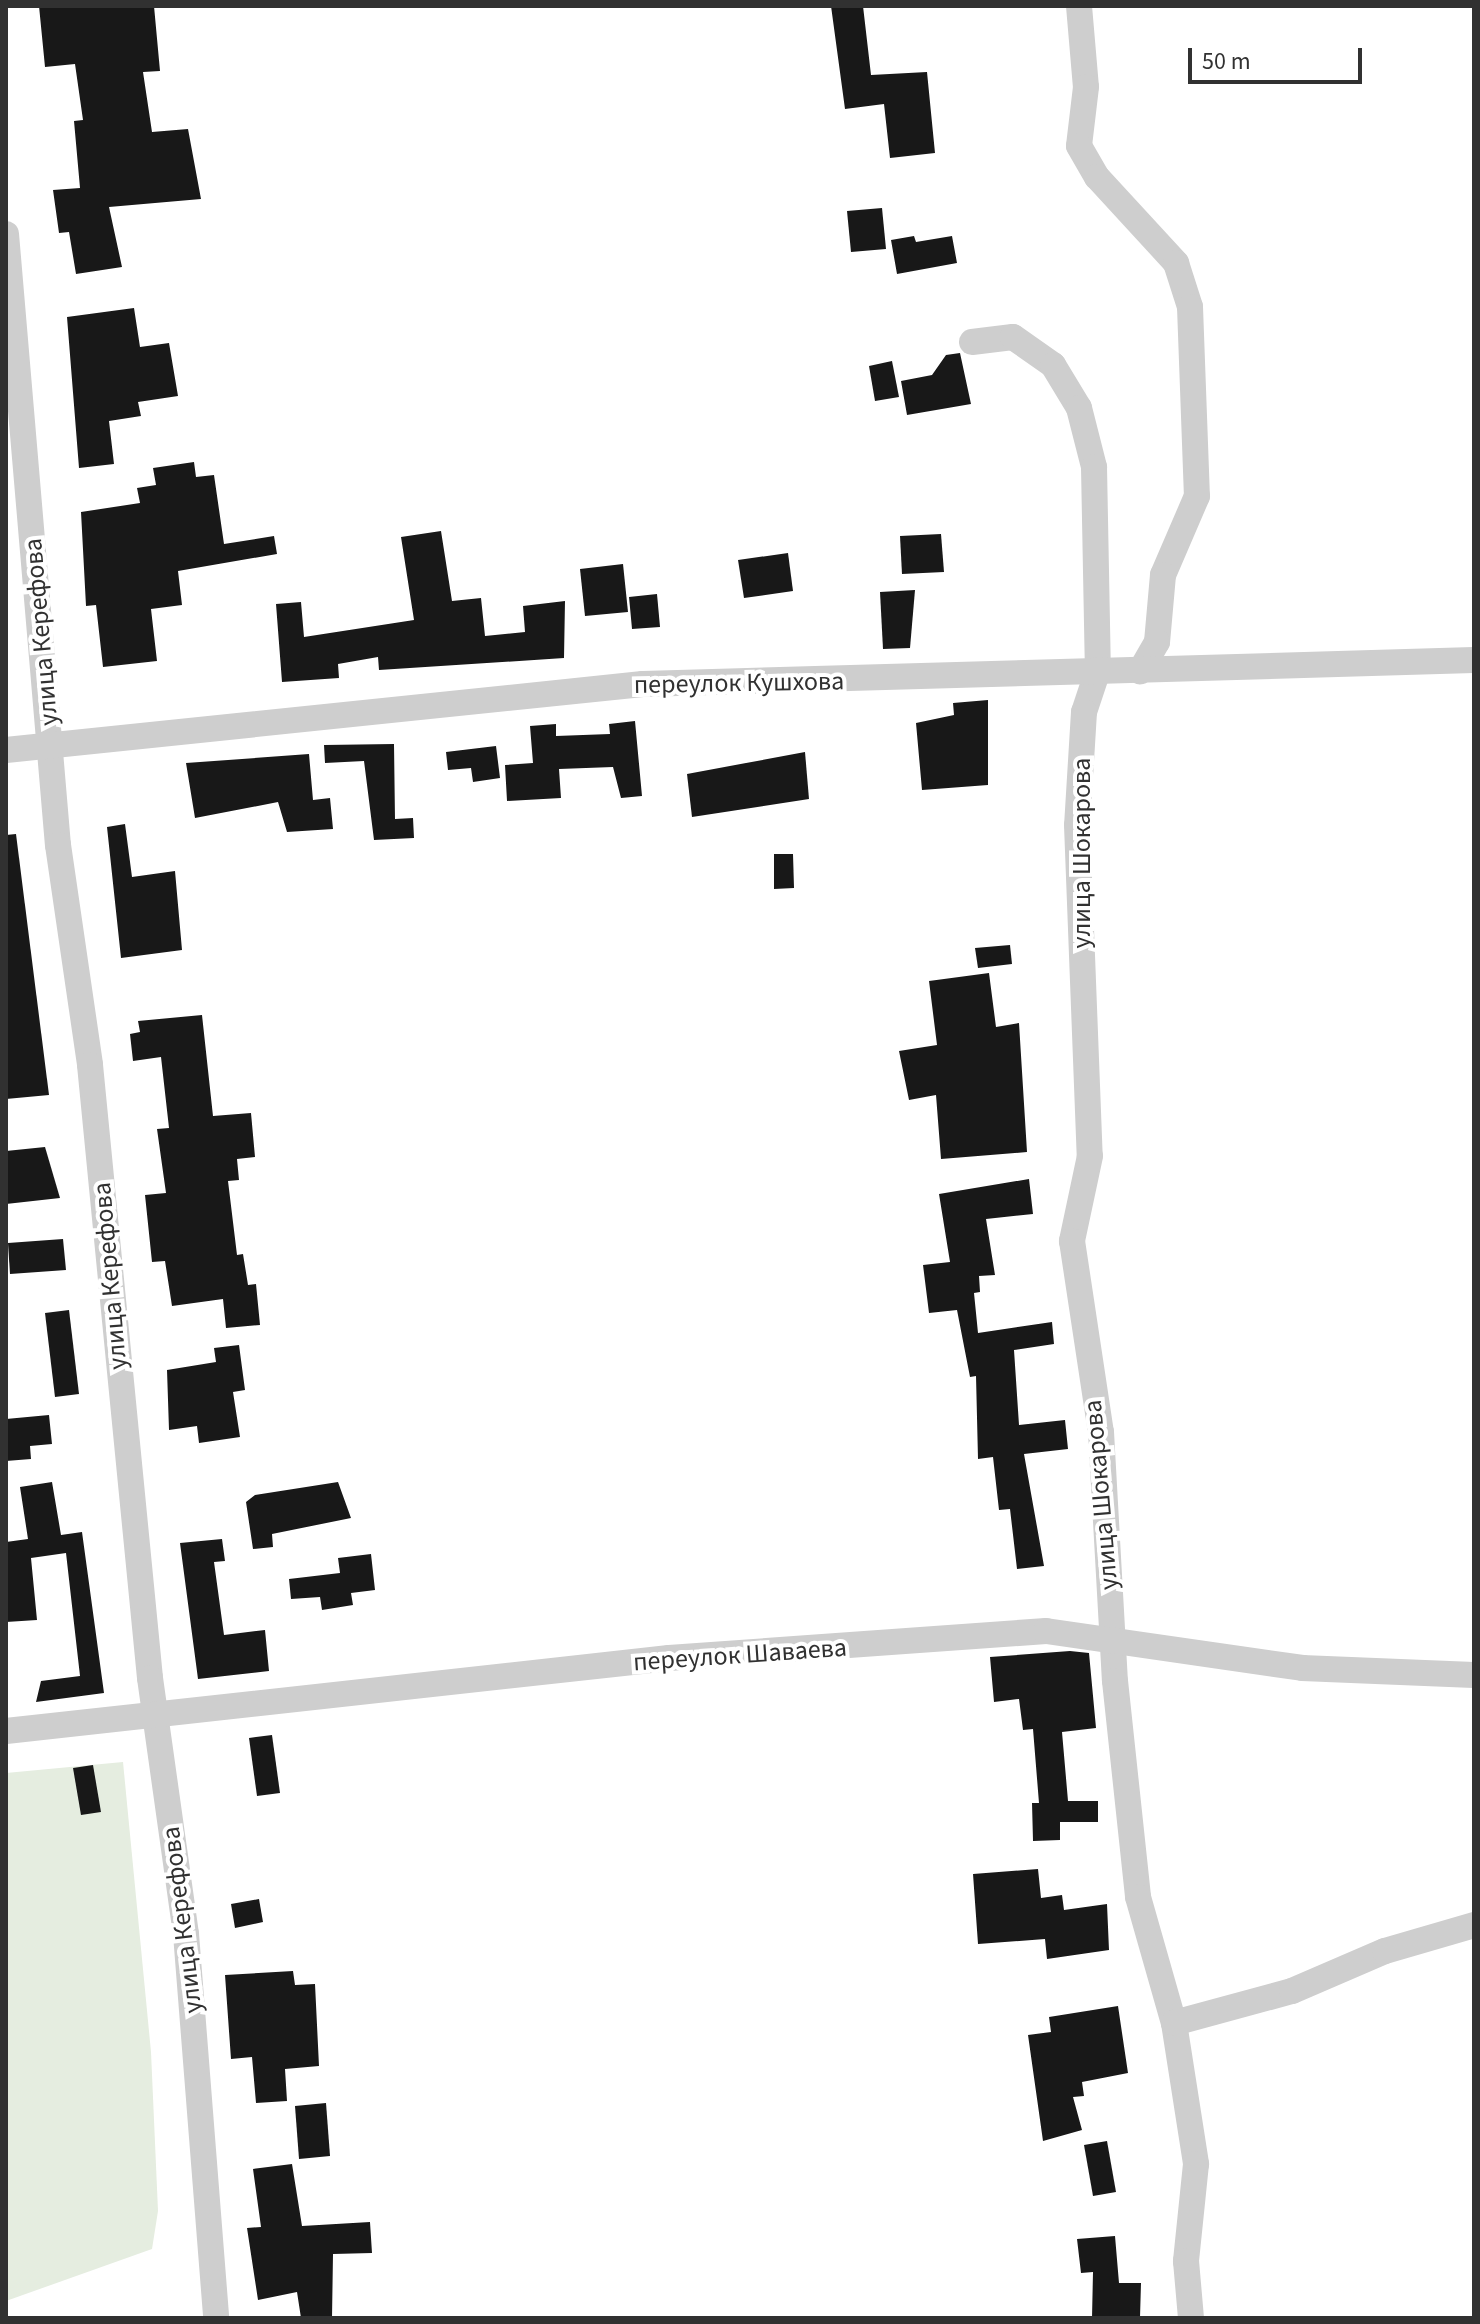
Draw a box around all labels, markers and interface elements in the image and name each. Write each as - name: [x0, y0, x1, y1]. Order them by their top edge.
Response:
- scale bar: [1192, 32, 1366, 82]
- text: 50 m: [1202, 44, 1251, 79]
- street label: улица Керефова: [17, 537, 65, 727]
- street label: переулок Кушхова: [634, 666, 844, 700]
- street label: улица Шокарова: [1066, 758, 1098, 948]
- street label: улица Керефова: [86, 1181, 134, 1371]
- street label: улица Шокарова: [1077, 1399, 1125, 1591]
- street label: переулок Шаваева: [632, 1632, 848, 1678]
- street label: улица Керефова: [155, 1825, 209, 2015]

